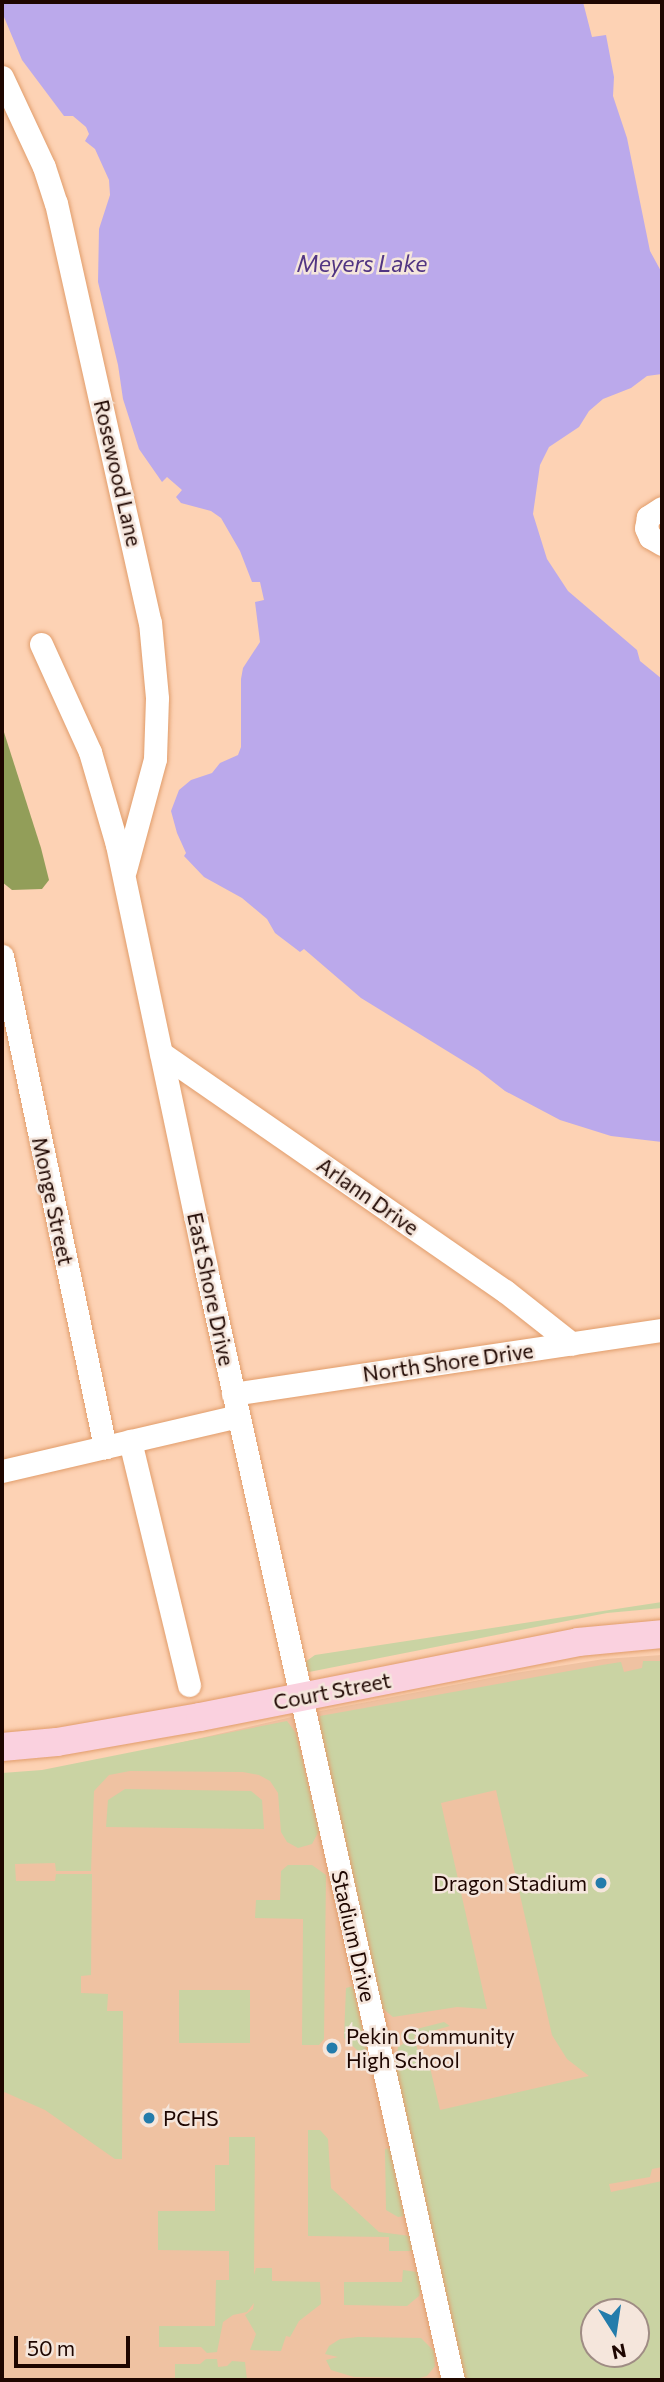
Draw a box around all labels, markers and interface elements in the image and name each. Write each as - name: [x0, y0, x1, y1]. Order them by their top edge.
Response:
- water label: Meyers Lake: [297, 249, 427, 277]
- street label: Rosewood Lane: [89, 397, 147, 549]
- street label: Monge Street: [27, 1135, 79, 1267]
- street label: Arlann Drive: [312, 1152, 424, 1240]
- street label: East Shore Drive: [182, 1210, 240, 1368]
- street label: North Shore Drive: [361, 1338, 535, 1386]
- street label: Court Street: [271, 1667, 393, 1715]
- street label: Stadium Drive: [327, 1868, 381, 2004]
- place label: Dragon Stadium: [433, 1870, 587, 1896]
- marker: Dragon Stadium: [593, 1875, 609, 1891]
- place label: Pekin Community High School: [346, 2023, 515, 2073]
- marker: Pekin Community High School: [324, 2040, 340, 2056]
- place label: PCHS: [163, 2105, 219, 2131]
- marker: PCHS: [141, 2110, 157, 2126]
- north arrow: [580, 2298, 650, 2368]
- scale bar: [18, 2322, 133, 2366]
- text: 50 m: [27, 2335, 75, 2360]
- text: N: [610, 2339, 628, 2365]

